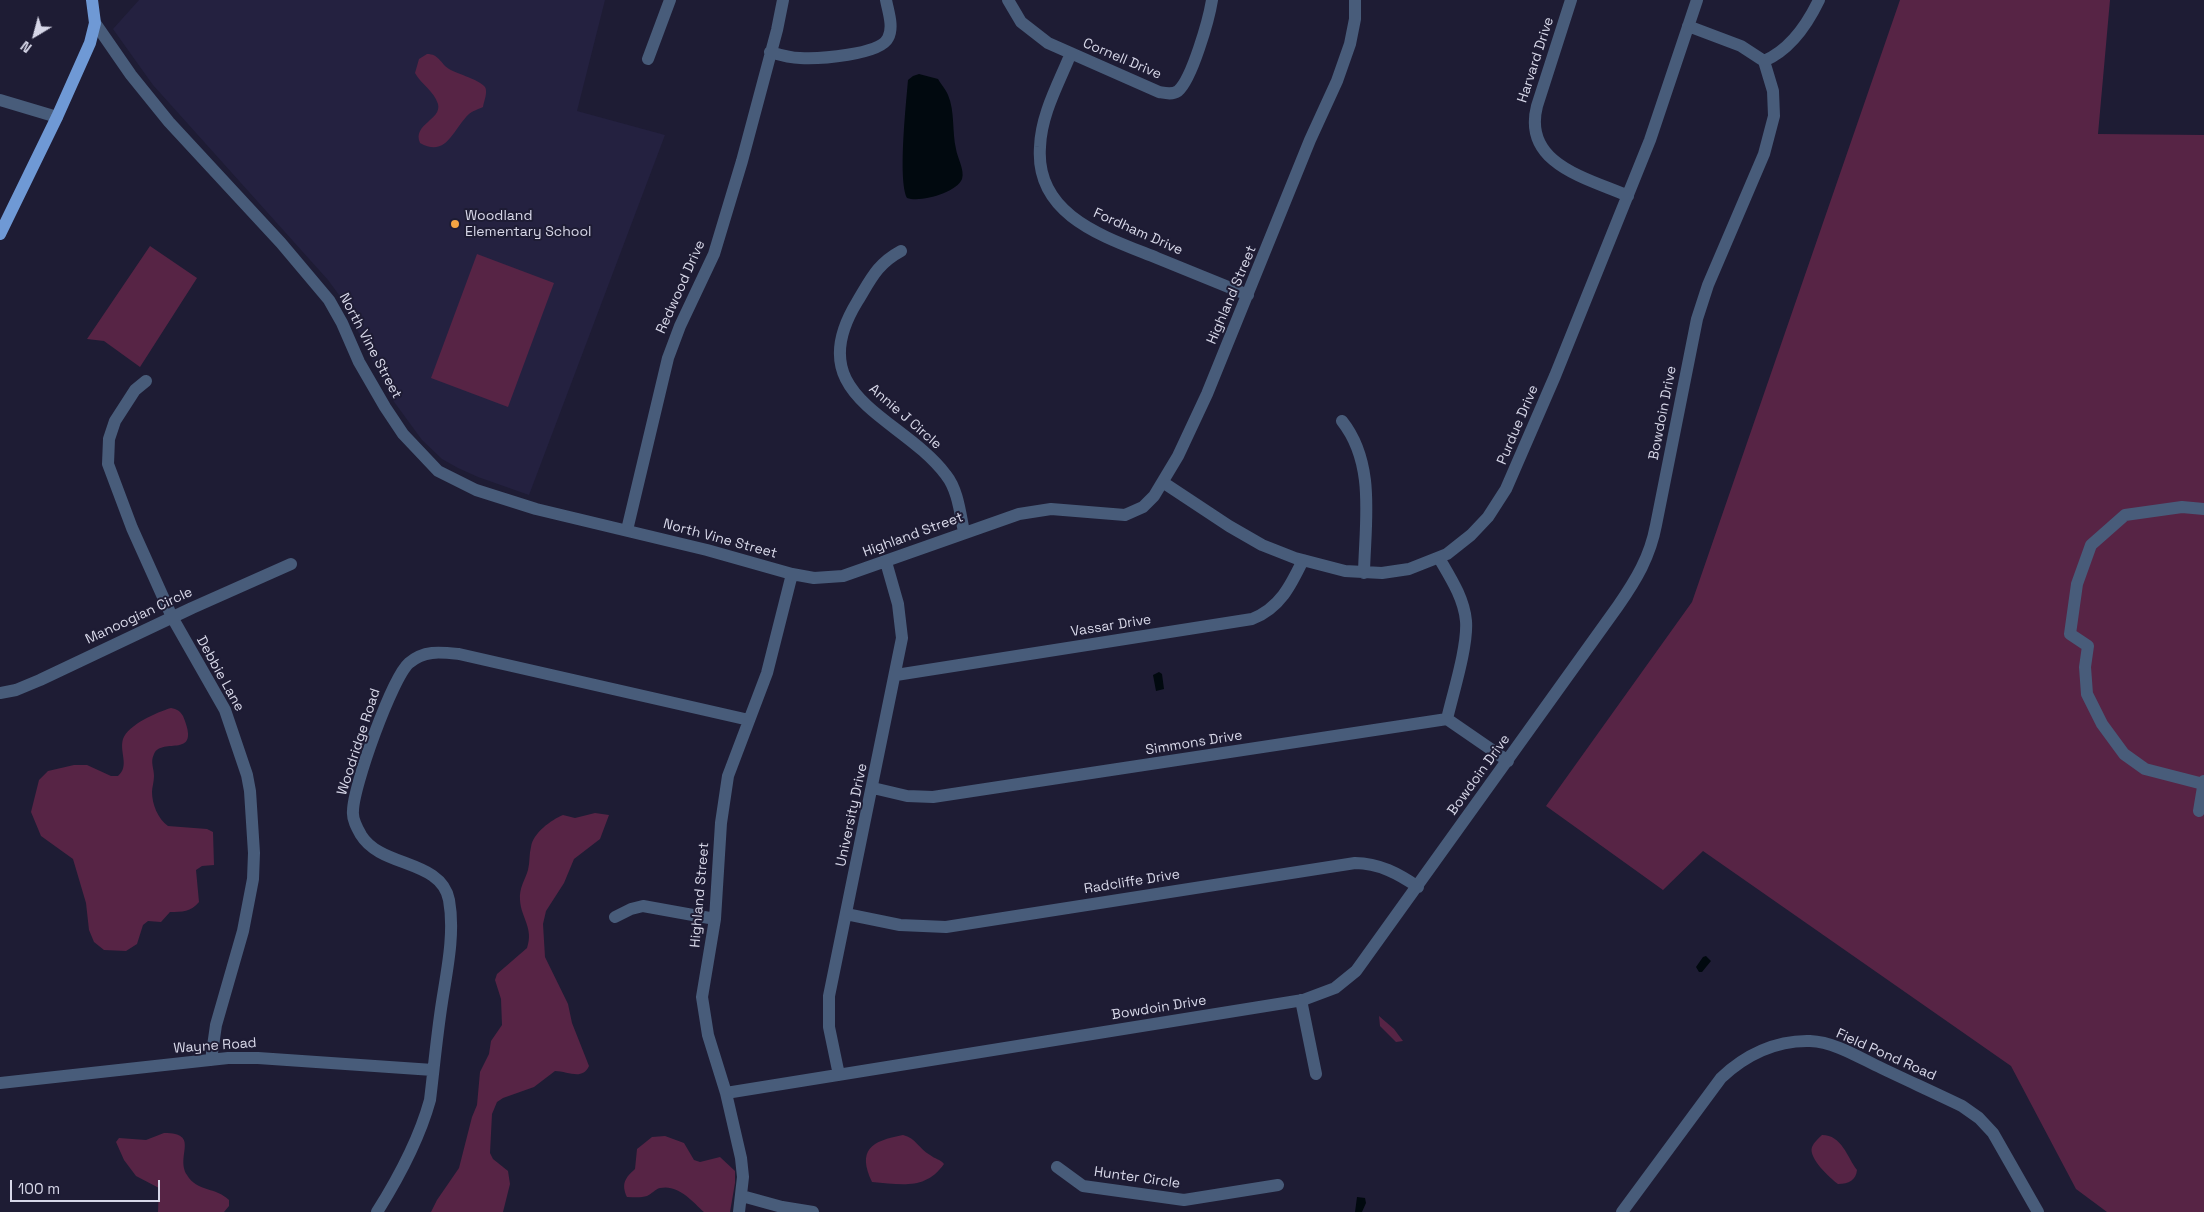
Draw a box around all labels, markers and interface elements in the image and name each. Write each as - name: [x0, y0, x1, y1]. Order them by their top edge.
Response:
- north arrow: [10, 10, 60, 60]
- street label: Harvard Drive: [1514, 15, 1558, 105]
- street label: Cornell Drive: [1080, 35, 1164, 83]
- text: N: [17, 37, 35, 57]
- street label: Fordham Drive: [1091, 205, 1185, 259]
- place label: Woodland Elementary School: [465, 208, 591, 240]
- marker: Woodland Elementary School: [449, 218, 461, 230]
- street label: Redwood Drive: [653, 238, 709, 336]
- street label: Highland Street: [1204, 243, 1260, 347]
- street label: North Vine Street: [335, 290, 405, 402]
- street label: Bowdoin Drive: [1646, 364, 1680, 462]
- street label: Annie J Circle: [865, 381, 945, 453]
- street label: Purdue Drive: [1494, 383, 1542, 467]
- street label: Highland Street: [860, 509, 966, 561]
- street label: North Vine Street: [661, 516, 779, 562]
- street label: Manoogian Circle: [83, 584, 195, 648]
- street label: Vassar Drive: [1070, 611, 1152, 641]
- street label: Debbie Lane: [192, 633, 248, 715]
- street label: Woodridge Road: [334, 686, 384, 798]
- street label: Simmons Drive: [1144, 727, 1244, 759]
- street label: Bowdoin Drive: [1444, 731, 1514, 819]
- street label: University Drive: [833, 762, 871, 868]
- street label: Highland Street: [687, 842, 713, 948]
- street label: Radcliffe Drive: [1083, 866, 1181, 898]
- street label: Bowdoin Drive: [1110, 992, 1208, 1024]
- street label: Field Pond Road: [1833, 1025, 1939, 1085]
- street label: Wayne Road: [173, 1035, 257, 1057]
- street label: Hunter Circle: [1093, 1164, 1181, 1192]
- scale bar: [12, 1170, 162, 1202]
- text: 100 m: [18, 1179, 60, 1198]

